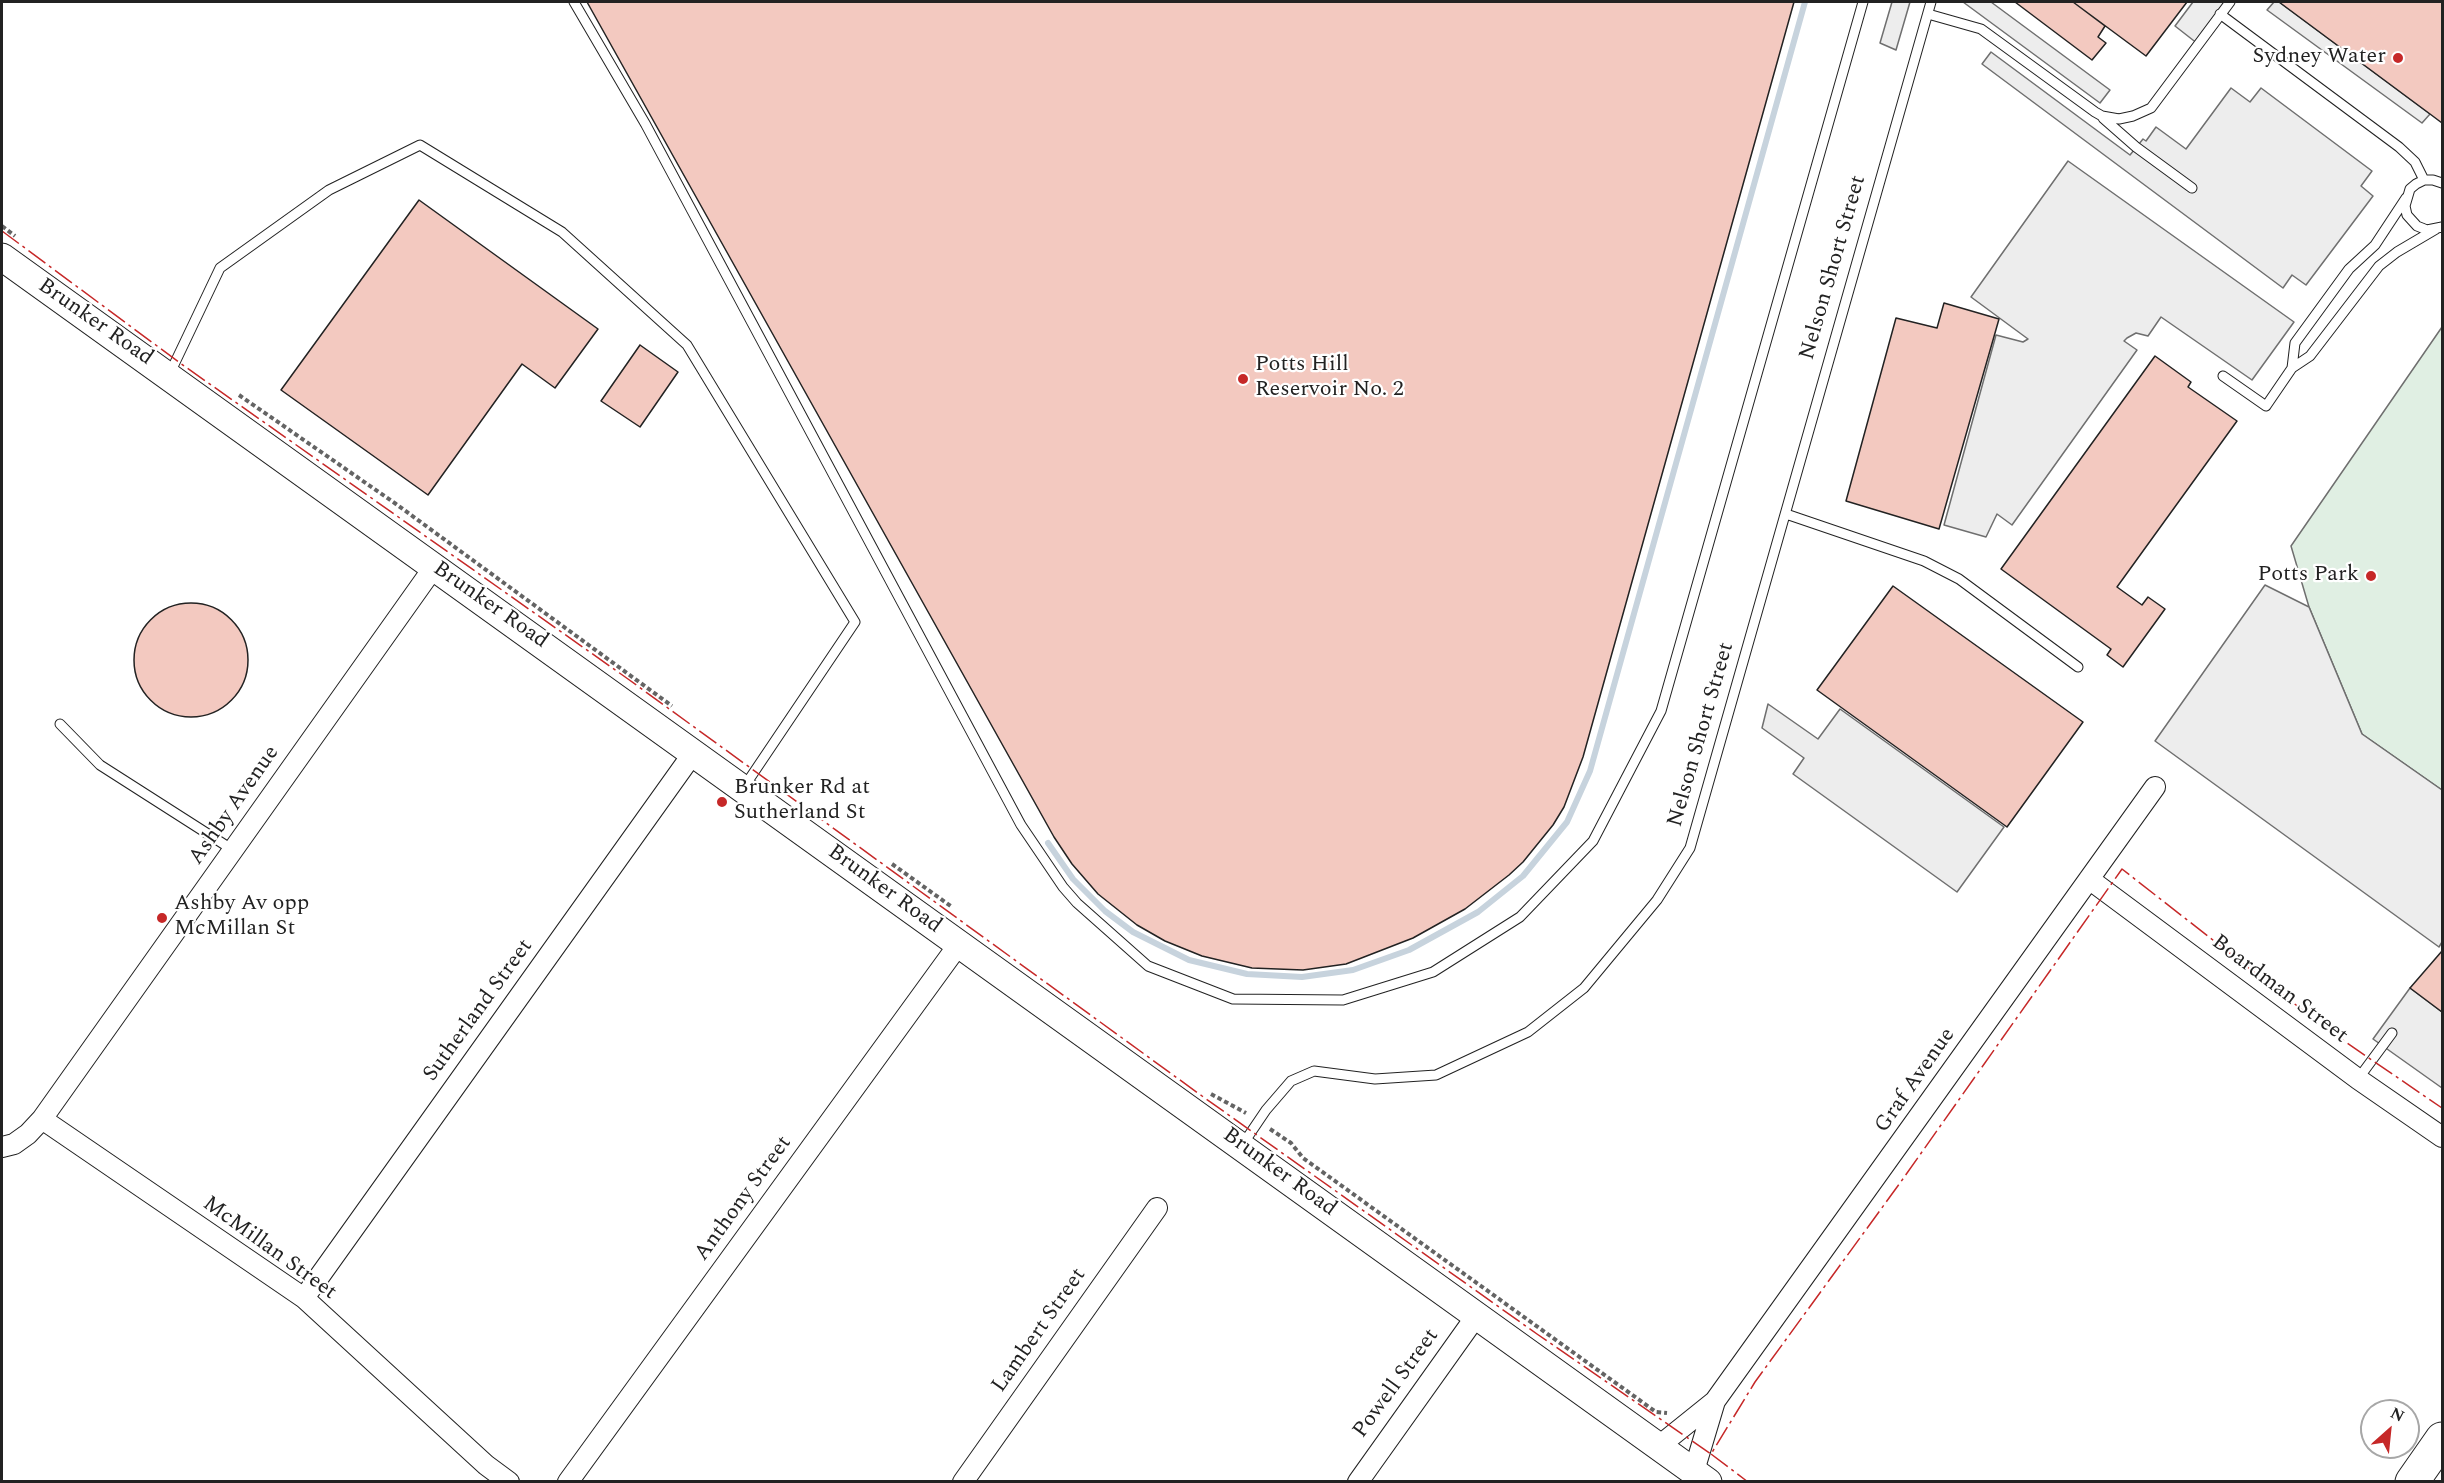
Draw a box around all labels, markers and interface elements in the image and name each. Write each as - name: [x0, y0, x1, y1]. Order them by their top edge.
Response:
- place label: Sydney Water: [2252, 45, 2386, 71]
- marker: Sydney Water: [2391, 51, 2405, 65]
- street label: Nelson Short Street: [1795, 173, 1873, 363]
- street label: Brunker Road: [32, 274, 158, 372]
- place label: Potts Hill Reservoir No. 2: [1255, 353, 1404, 404]
- marker: Potts Hill Reservoir No. 2: [1236, 372, 1250, 386]
- street label: Brunker Road: [427, 557, 553, 655]
- place label: Potts Park: [2258, 563, 2359, 589]
- marker: Potts Park: [2364, 569, 2378, 583]
- street label: Nelson Short Street: [1663, 640, 1741, 830]
- street label: Ashby Avenue: [184, 741, 286, 871]
- place label: Brunker Rd at Sutherland St: [734, 776, 870, 828]
- marker: Brunker Rd at Sutherland St: [715, 795, 729, 809]
- street label: Brunker Road: [822, 840, 946, 940]
- place label: Ashby Av opp McMillan St: [174, 892, 309, 944]
- marker: Ashby Av opp McMillan St: [155, 911, 169, 925]
- street label: Boardman Street: [2206, 930, 2352, 1050]
- street label: Sutherland Street: [418, 935, 540, 1087]
- street label: Graf Avenue: [1870, 1023, 1962, 1139]
- street label: Brunker Road: [1217, 1123, 1341, 1223]
- street label: Anthony Street: [690, 1131, 798, 1267]
- street label: McMillan Street: [197, 1191, 341, 1307]
- street label: Lambert Street: [987, 1264, 1093, 1398]
- street label: Powell Street: [1348, 1324, 1446, 1444]
- north arrow: [2360, 1399, 2420, 1459]
- text: N: [2386, 1401, 2409, 1428]

